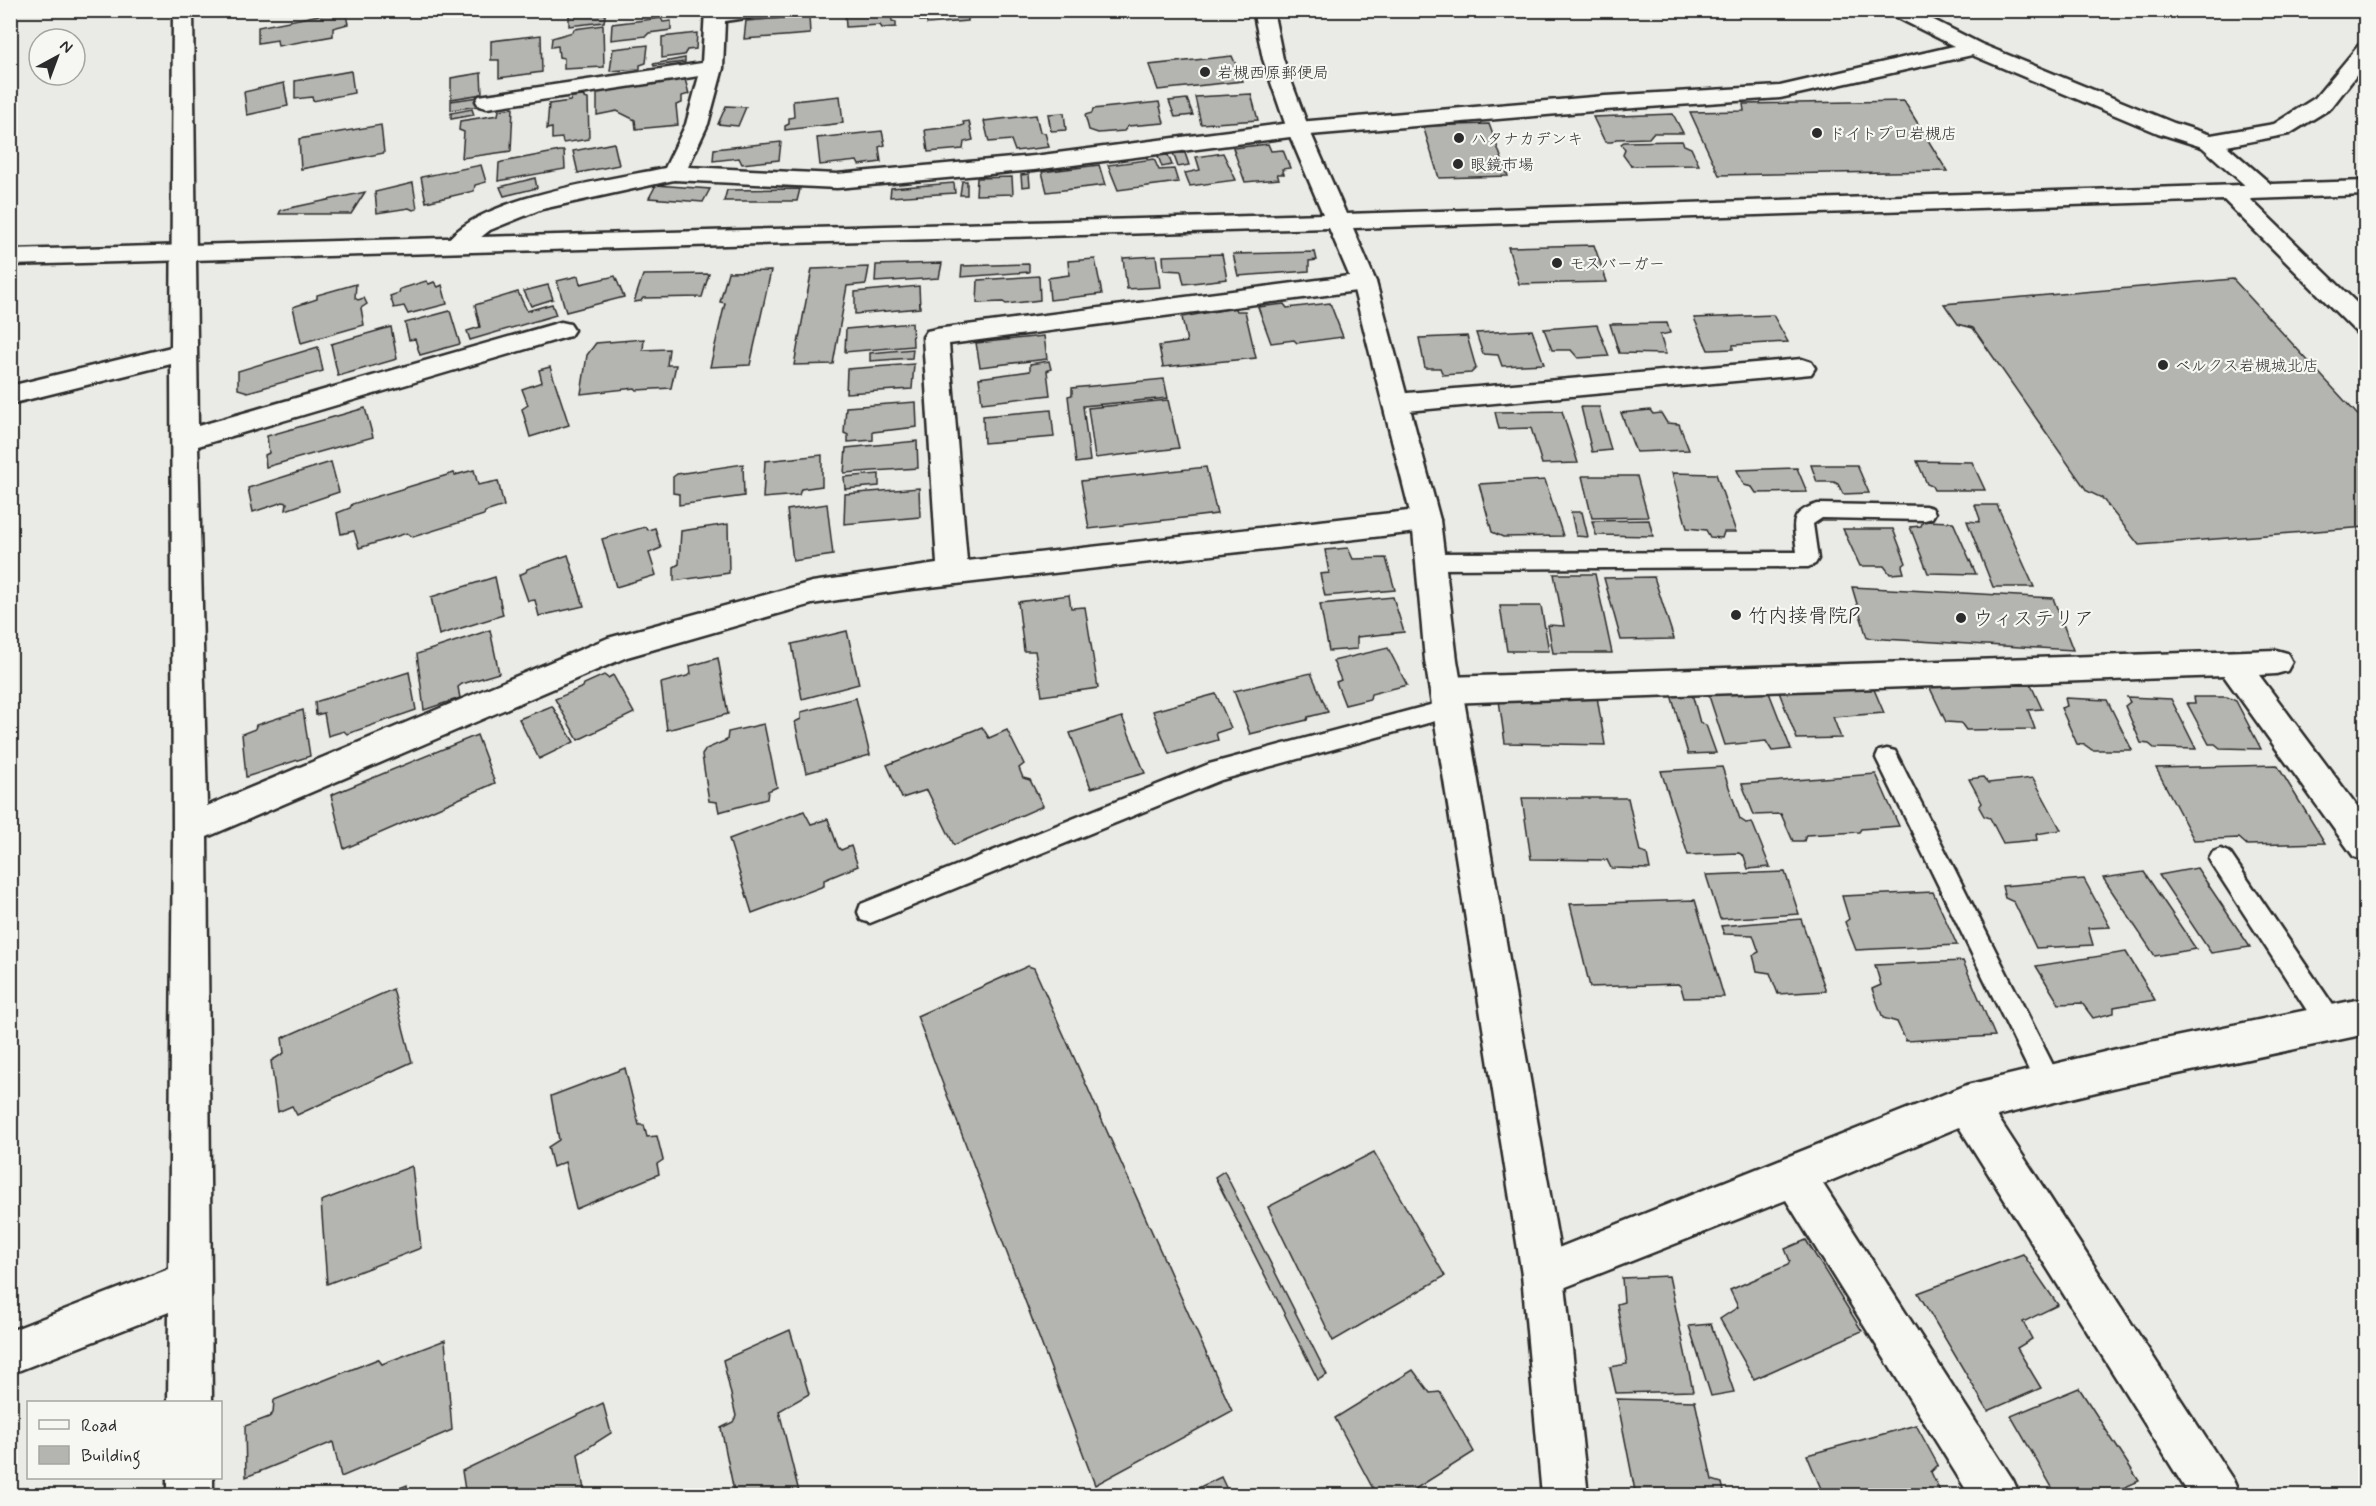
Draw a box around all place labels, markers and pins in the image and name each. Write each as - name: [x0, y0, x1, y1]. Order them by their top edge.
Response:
- place label: 岩槻西原郵便局: [1217, 63, 1329, 84]
- marker: 岩槻西原郵便局: [1198, 65, 1212, 79]
- place label: ドイトプロ岩槻店: [1829, 124, 1957, 145]
- marker: ドイトプロ岩槻店: [1810, 126, 1824, 140]
- place label: ハタナカデンキ: [1471, 129, 1583, 150]
- marker: ハタナカデンキ: [1452, 131, 1466, 145]
- place label: 眼鏡市場: [1470, 155, 1534, 176]
- marker: 眼鏡市場: [1451, 157, 1465, 171]
- place label: モスバーガー: [1569, 254, 1665, 275]
- marker: モスバーガー: [1550, 256, 1564, 270]
- place label: ベルクス岩槻城北店: [2175, 356, 2319, 377]
- marker: ベルクス岩槻城北店: [2156, 358, 2170, 372]
- place label: 竹内接骨院P: [1748, 603, 1860, 630]
- place label: ウィステリア: [1973, 606, 2094, 633]
- marker: 竹内接骨院P: [1729, 608, 1743, 622]
- marker: ウィステリア: [1954, 611, 1968, 625]

